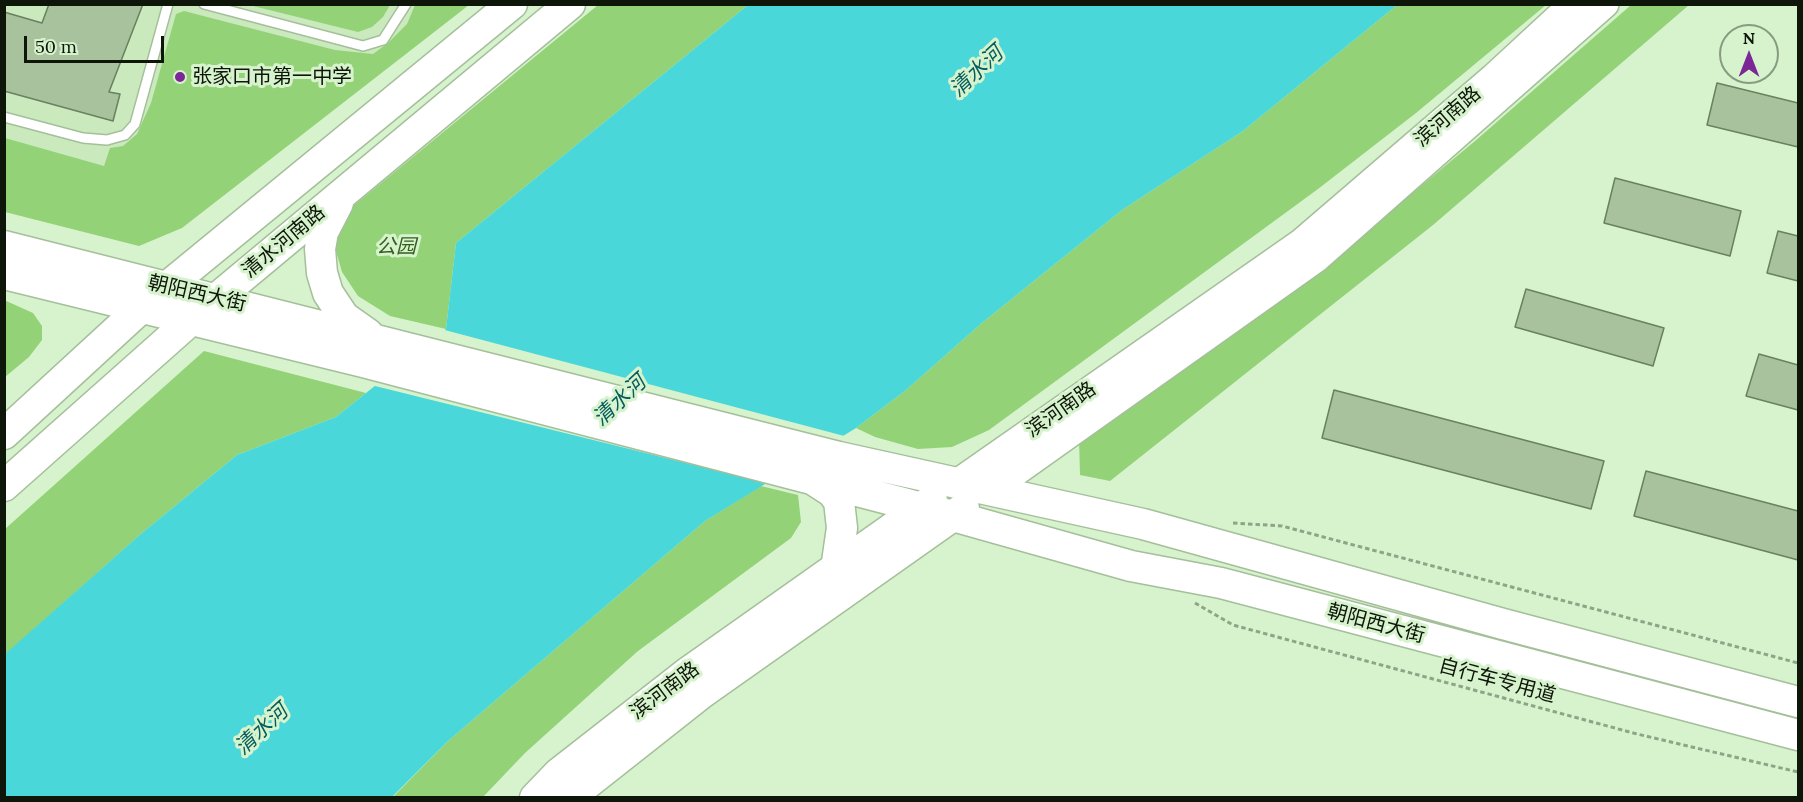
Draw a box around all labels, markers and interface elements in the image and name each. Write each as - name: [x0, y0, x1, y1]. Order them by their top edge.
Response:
- scale bar: [27, 24, 166, 62]
- north arrow: [1719, 24, 1779, 84]
- text: N: [1743, 28, 1755, 48]
- text: 50 m: [35, 35, 77, 58]
- water label: 清水河: [945, 41, 1009, 103]
- place label: 张家口市第一中学: [192, 65, 352, 89]
- marker: 张家口市第一中学: [173, 70, 187, 84]
- street label: 滨河南路: [1410, 82, 1486, 152]
- street label: 清水河南路: [238, 201, 330, 283]
- park label: 公园: [376, 235, 416, 259]
- street label: 朝阳西大街: [146, 271, 248, 317]
- water label: 清水河: [588, 370, 652, 432]
- street label: 滨河南路: [1021, 377, 1101, 443]
- street label: 朝阳西大街: [1325, 599, 1427, 649]
- street label: 自行车专用道: [1436, 654, 1558, 708]
- street label: 滨河南路: [626, 657, 704, 725]
- water label: 清水河: [230, 699, 294, 761]

